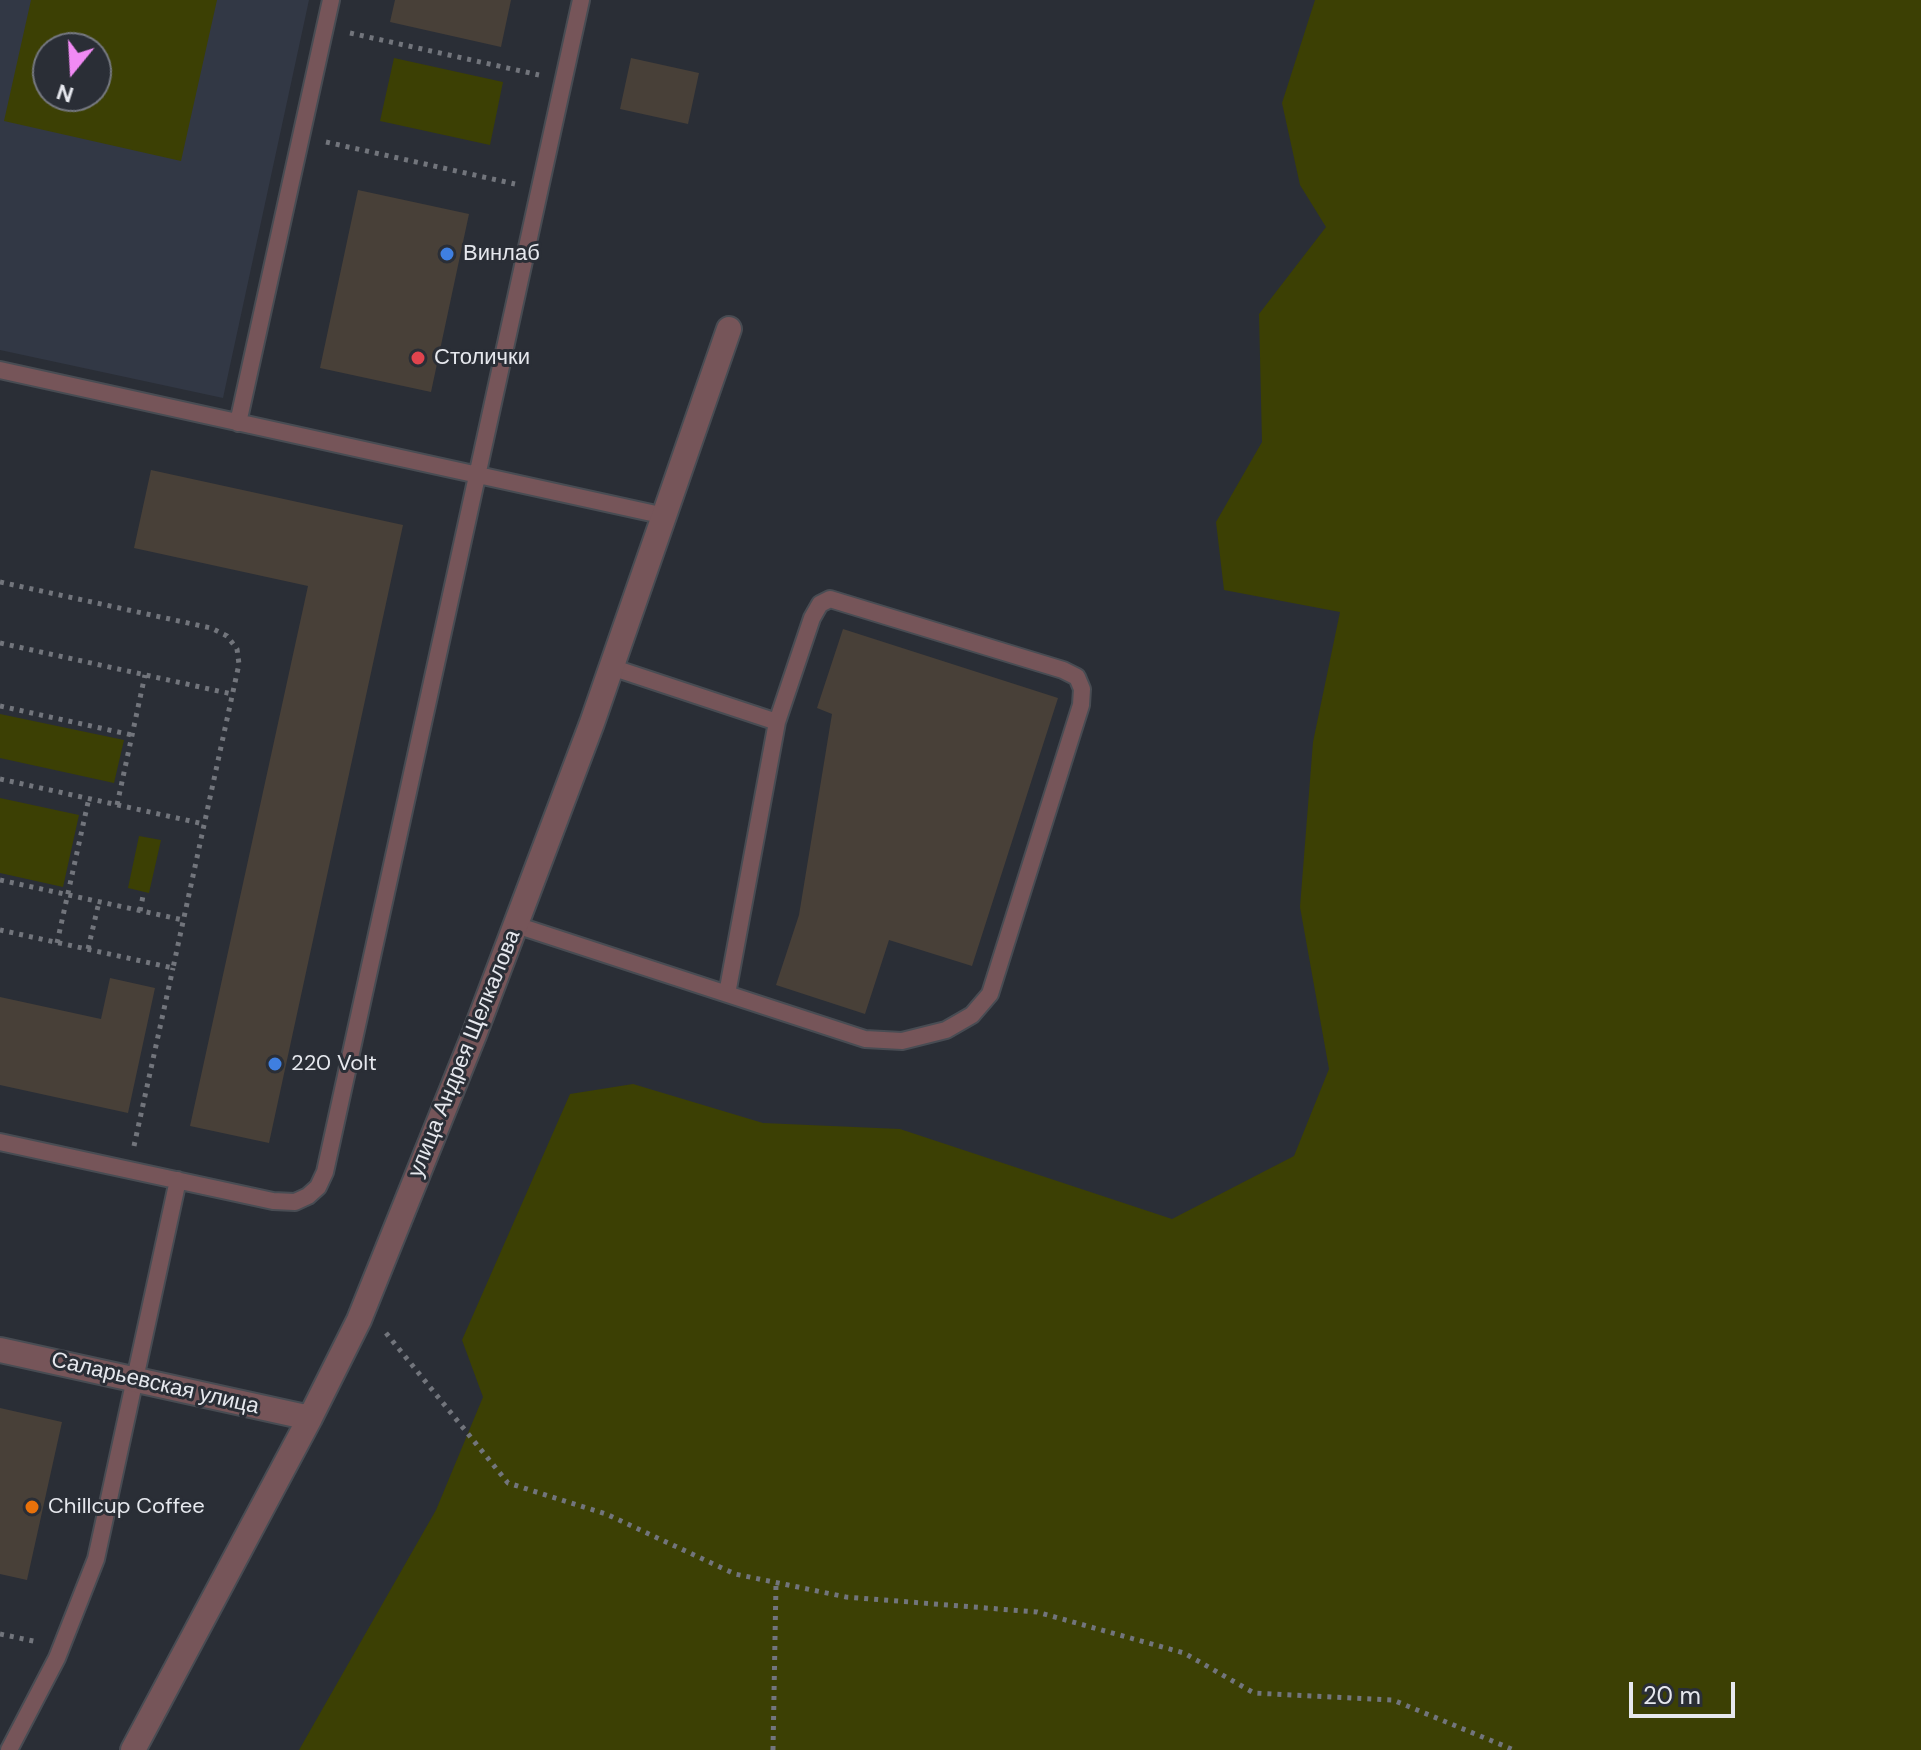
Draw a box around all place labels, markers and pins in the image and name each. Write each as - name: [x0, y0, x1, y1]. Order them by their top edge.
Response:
- place label: Винлаб: [463, 241, 540, 267]
- marker: Винлаб: [438, 245, 456, 263]
- place label: Столички: [434, 345, 530, 371]
- marker: Столички: [409, 349, 427, 367]
- place label: 220 Volt: [291, 1051, 377, 1077]
- marker: 220 Volt: [266, 1055, 284, 1073]
- place label: Chillcup Coffee: [48, 1494, 205, 1520]
- marker: Chillcup Coffee: [23, 1498, 41, 1516]

